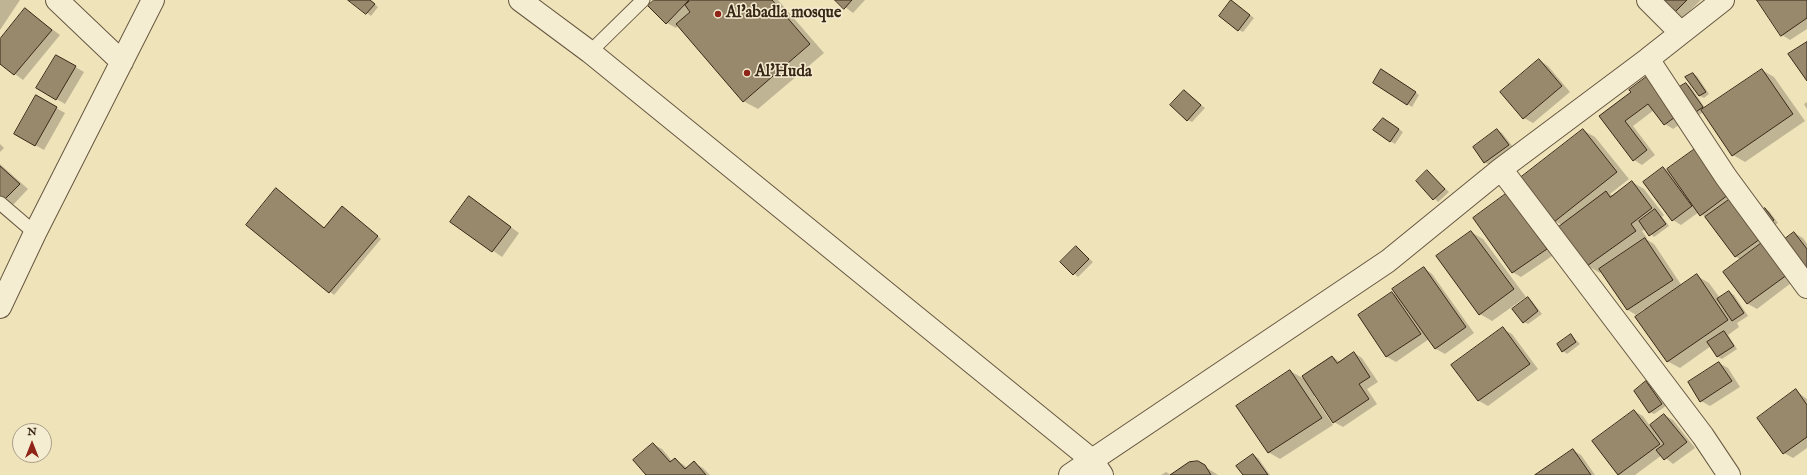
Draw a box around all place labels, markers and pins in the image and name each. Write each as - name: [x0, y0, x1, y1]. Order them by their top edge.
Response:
- place label: Al'abadla mosque: [726, 4, 841, 24]
- marker: Al'abadla mosque: [713, 9, 723, 19]
- place label: Al'Huda: [755, 63, 812, 83]
- marker: Al'Huda: [742, 68, 752, 78]

